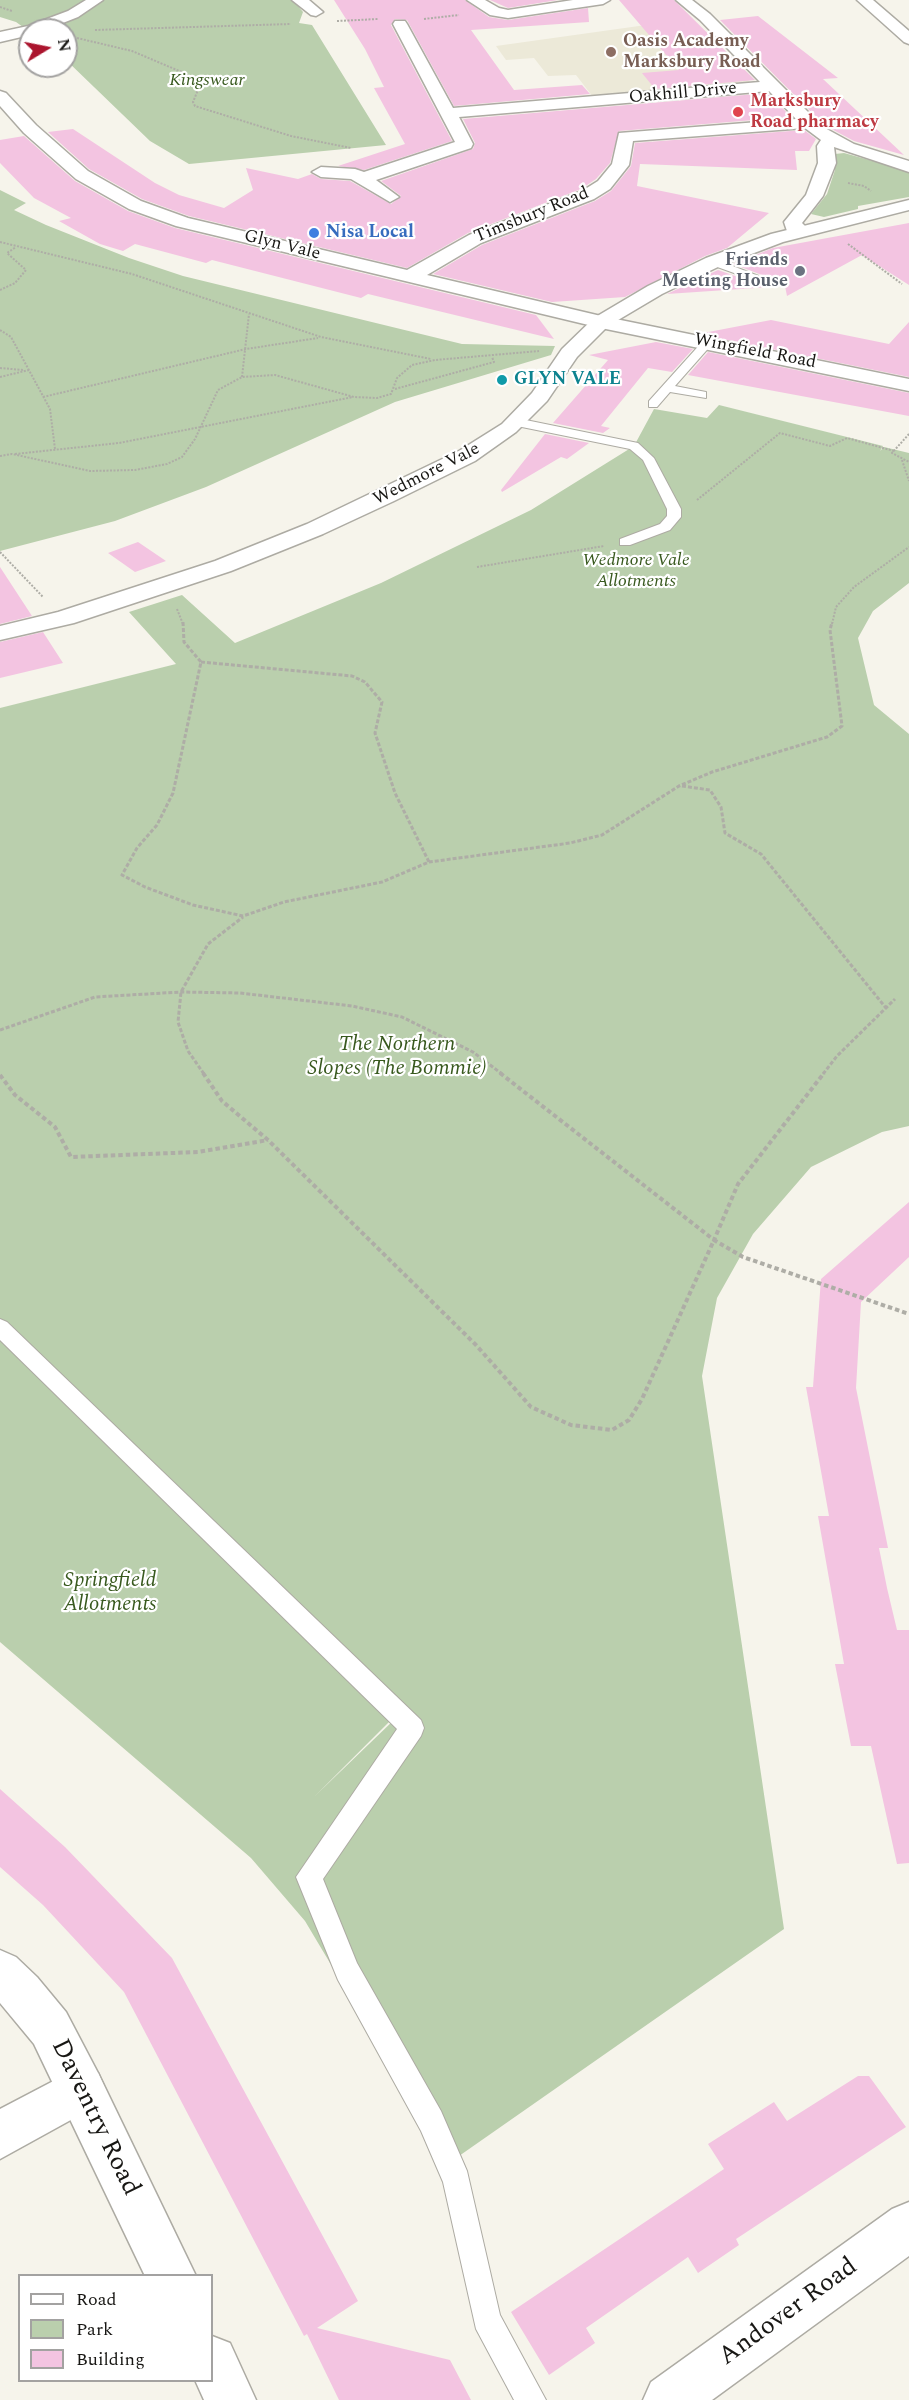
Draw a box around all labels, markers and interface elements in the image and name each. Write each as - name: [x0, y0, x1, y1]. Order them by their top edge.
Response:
- north arrow: [18, 18, 78, 78]
- place label: Oasis Academy Marksbury Road: [623, 31, 761, 74]
- text: N: [51, 37, 77, 54]
- marker: Oasis Academy Marksbury Road: [604, 45, 618, 59]
- park label: Kingswear: [169, 70, 245, 92]
- street label: Oakhill Drive: [628, 79, 738, 109]
- place label: Marksbury Road pharmacy: [750, 91, 879, 134]
- marker: Marksbury Road pharmacy: [731, 105, 745, 119]
- street label: Timsbury Road: [471, 183, 593, 249]
- place label: Nisa Local: [326, 222, 414, 244]
- street label: Glyn Vale: [242, 226, 322, 266]
- marker: Nisa Local: [307, 226, 321, 240]
- place label: Friends Meeting House: [661, 250, 788, 292]
- marker: Friends Meeting House: [793, 264, 807, 278]
- street label: Wingfield Road: [692, 330, 818, 374]
- place label: GLYN VALE: [514, 369, 621, 391]
- marker: GLYN VALE: [495, 373, 509, 387]
- street label: Wedmore Vale: [370, 439, 484, 511]
- park label: Wedmore Vale Allotments: [582, 550, 690, 592]
- park label: The Northern Slopes (The Bommie): [307, 1033, 487, 1083]
- park label: Springfield Allotments: [64, 1569, 156, 1619]
- street label: Daventry Road: [43, 2035, 145, 2201]
- street label: Andover Road: [714, 2252, 864, 2374]
- legend: [18, 2274, 213, 2382]
- text: Road: [76, 2286, 117, 2313]
- text: Park: [76, 2316, 113, 2343]
- text: Building: [76, 2346, 145, 2373]

